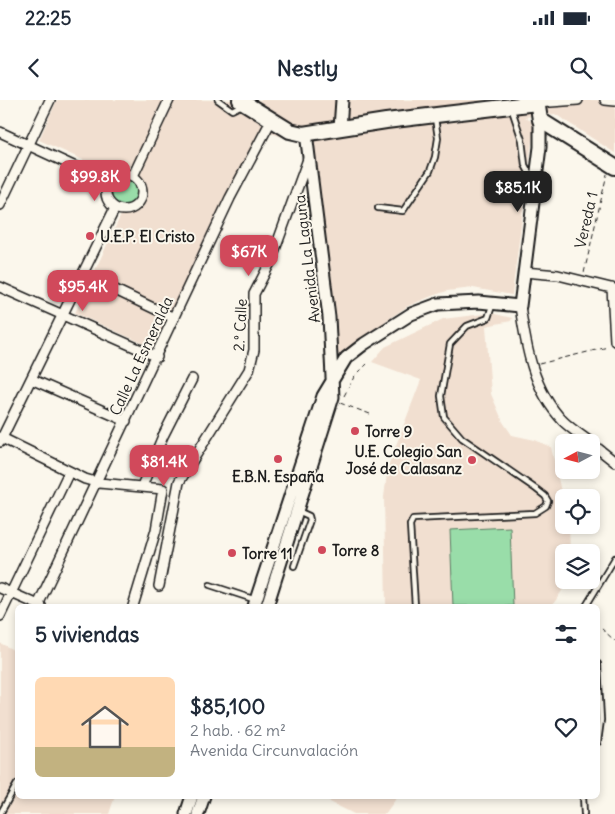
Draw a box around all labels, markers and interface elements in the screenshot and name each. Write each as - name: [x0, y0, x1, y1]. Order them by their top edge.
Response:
- text: 22:25: [25, 6, 71, 30]
- icon: back: [20, 54, 48, 82]
- text: Nestly: [277, 54, 338, 82]
- icon: search: [567, 54, 595, 82]
- pin: $99.8K: [54, 159, 136, 202]
- text: $99.8K: [70, 166, 120, 186]
- pin: $85.1K: [477, 170, 559, 213]
- text: $85.1K: [495, 177, 541, 197]
- street label: Vereda 1: [570, 190, 602, 250]
- street label: Avenida La Laguna: [290, 193, 324, 324]
- place label: U.E.P. El Cristo: [100, 227, 195, 246]
- marker: U.E.P. El Cristo: [84, 230, 96, 242]
- pin: $67K: [219, 234, 279, 277]
- text: $67K: [231, 241, 267, 261]
- pin: $95.4K: [42, 270, 124, 312]
- text: $95.4K: [58, 276, 108, 296]
- street label: Calle La Esmeralda: [105, 293, 177, 418]
- street label: 2.° Calle: [229, 298, 251, 352]
- place label: Torre 9: [365, 422, 412, 441]
- marker: Torre 9: [349, 425, 361, 437]
- north arrow: [555, 434, 600, 479]
- map controls: [555, 434, 600, 589]
- place label: U.E. Colegio San José de Calasanz: [346, 442, 462, 478]
- pin: $81.4K: [123, 444, 205, 487]
- text: $81.4K: [141, 451, 187, 471]
- marker: E.B.N. España: [272, 453, 284, 465]
- marker: U.E. Colegio San José de Calasanz: [466, 454, 478, 466]
- place label: E.B.N. España: [232, 467, 324, 487]
- button: locate: [555, 489, 600, 534]
- place label: Torre 8: [332, 541, 380, 560]
- place label: Torre 11: [242, 544, 293, 563]
- marker: Torre 8: [316, 544, 328, 556]
- button: layers: [555, 544, 600, 589]
- marker: Torre 11: [226, 547, 238, 559]
- icon: filters: [552, 620, 580, 648]
- text: 5 viviendas: [35, 621, 139, 648]
- text: $85,100: [190, 693, 265, 720]
- icon: home: [75, 697, 135, 757]
- icon: heart: [552, 713, 580, 741]
- text: 2 hab. · 62 m²: [190, 720, 286, 740]
- text: Avenida Circunvalación: [190, 740, 358, 760]

